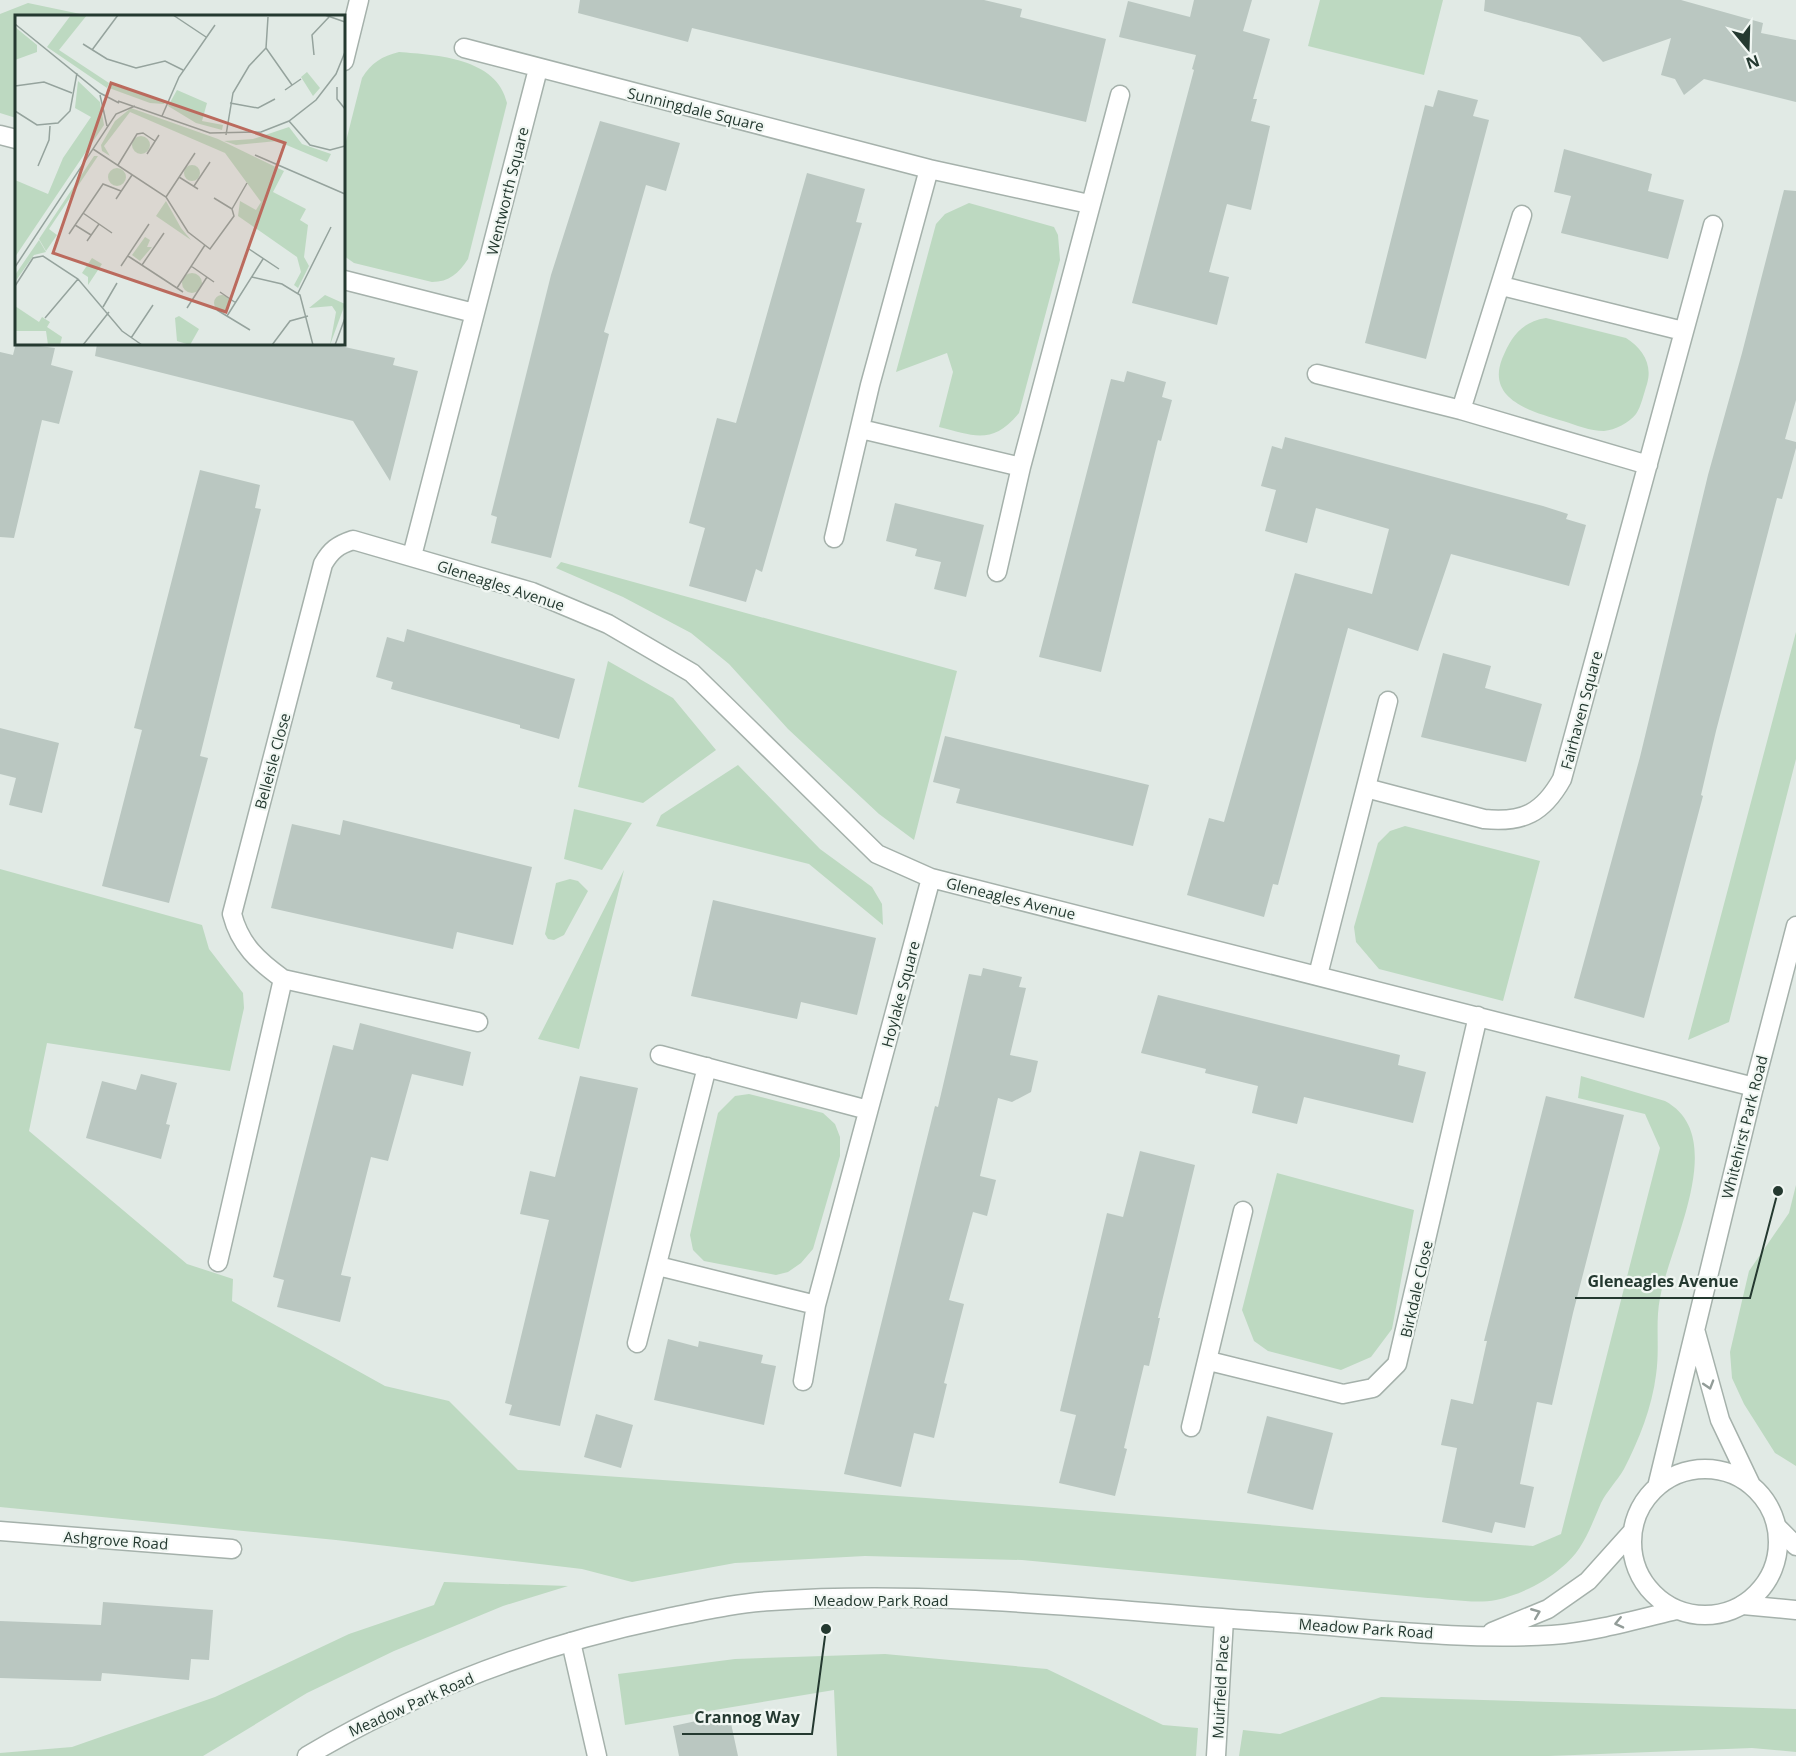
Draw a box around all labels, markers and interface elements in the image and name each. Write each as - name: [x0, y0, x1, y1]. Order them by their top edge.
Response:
- inset map: [15, 15, 345, 345]
- north arrow: [1718, 18, 1778, 78]
- text: N: [1743, 50, 1763, 75]
- street label: Sunningdale Square: [626, 82, 766, 136]
- street label: Wentworth Square: [481, 125, 533, 257]
- street label: Gleneagles Avenue: [435, 555, 567, 615]
- street label: Fairhaven Square: [1556, 648, 1606, 772]
- street label: Belleisle Close: [250, 711, 294, 811]
- street label: Gleneagles Avenue: [944, 872, 1078, 924]
- street label: Hoylake Square: [876, 939, 924, 1049]
- street label: Whitehirst Park Road: [1716, 1053, 1772, 1201]
- street label: Birkdale Close: [1395, 1239, 1437, 1339]
- callout: Gleneagles Avenue: [1575, 1264, 1750, 1298]
- text: Gleneagles Avenue: [1587, 1270, 1739, 1292]
- one-way arrow: [1702, 1379, 1714, 1390]
- street label: Ashgrove Road: [63, 1526, 169, 1554]
- street label: Meadow Park Road: [813, 1590, 949, 1610]
- one-way arrow: [1530, 1609, 1541, 1621]
- street label: Meadow Park Road: [1298, 1613, 1434, 1643]
- one-way arrow: [1614, 1616, 1624, 1629]
- street label: Muirfield Place: [1207, 1635, 1233, 1739]
- street label: Meadow Park Road: [345, 1667, 477, 1741]
- callout: Crannog Way: [682, 1700, 812, 1734]
- text: Crannog Way: [694, 1706, 801, 1728]

